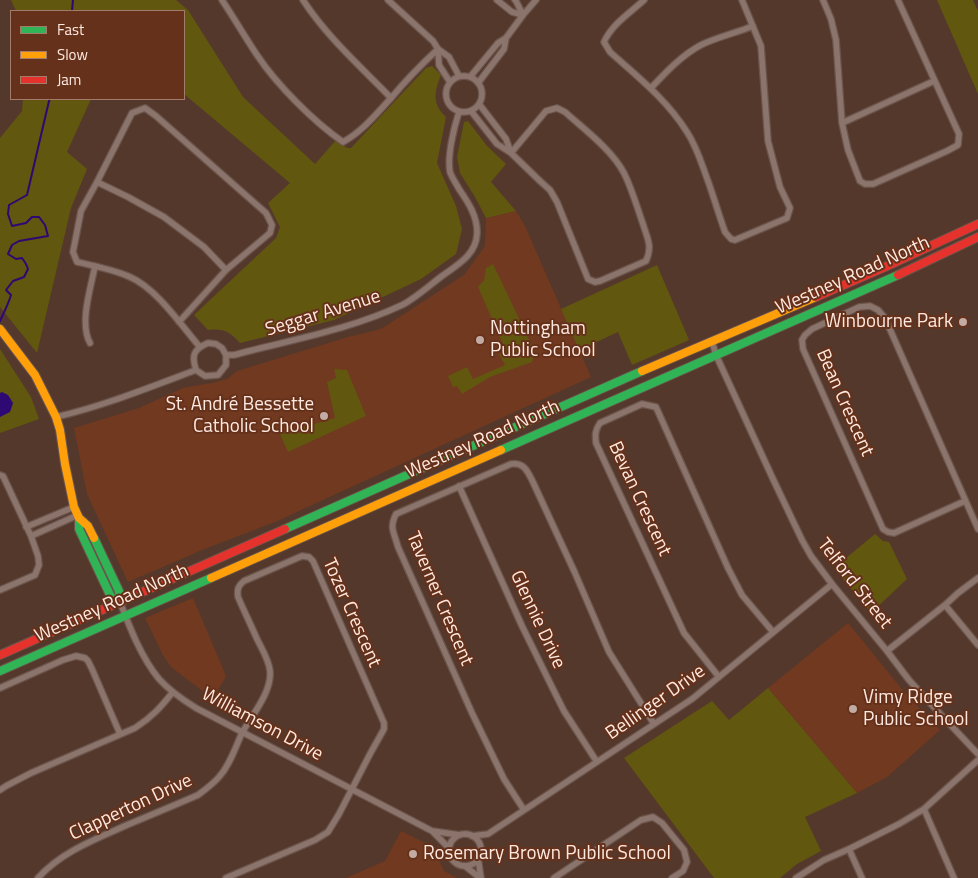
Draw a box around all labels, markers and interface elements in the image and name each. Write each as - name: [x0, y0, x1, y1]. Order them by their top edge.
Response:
- legend: [10, 10, 185, 100]
- text: Fast: [57, 18, 84, 41]
- text: Slow: [57, 43, 88, 66]
- text: Jam: [57, 68, 81, 91]
- street label: Westney Road North: [773, 232, 933, 320]
- street label: Seggar Avenue: [263, 286, 383, 342]
- place label: Winbourne Park: [825, 311, 953, 333]
- marker: Winbourne Park: [957, 316, 969, 328]
- place label: Nottingham Public School: [490, 318, 596, 362]
- marker: Nottingham Public School: [474, 334, 486, 346]
- street label: Bean Crescent: [810, 346, 878, 460]
- place label: St. André Bessette Catholic School: [166, 394, 314, 438]
- street label: Westney Road North: [403, 396, 563, 484]
- marker: St. André Bessette Catholic School: [318, 410, 330, 422]
- street label: Bevan Crescent: [603, 438, 675, 560]
- street label: Taverner Crescent: [401, 529, 477, 669]
- street label: Telford Street: [812, 534, 896, 634]
- street label: Tozer Crescent: [317, 555, 385, 671]
- street label: Westney Road North: [32, 560, 192, 648]
- street label: Glennie Drive: [504, 567, 570, 673]
- street label: Bellinger Drive: [602, 660, 710, 746]
- street label: Williamson Drive: [197, 683, 327, 767]
- place label: Vimy Ridge Public School: [863, 687, 969, 731]
- marker: Vimy Ridge Public School: [847, 703, 859, 715]
- street label: Clapperton Drive: [66, 770, 196, 846]
- place label: Rosemary Brown Public School: [423, 843, 671, 865]
- marker: Rosemary Brown Public School: [407, 848, 419, 860]

